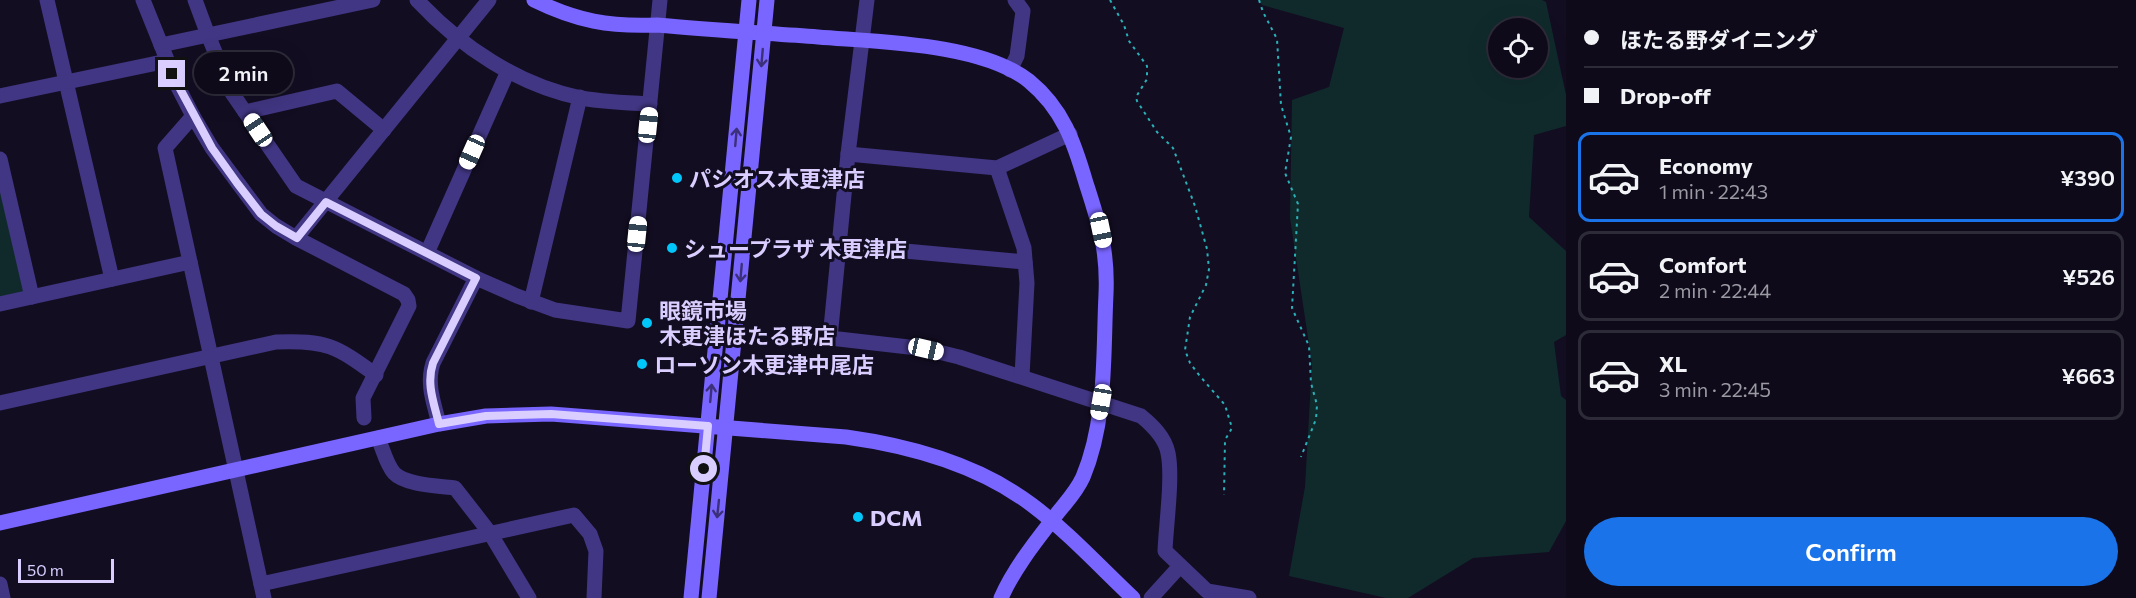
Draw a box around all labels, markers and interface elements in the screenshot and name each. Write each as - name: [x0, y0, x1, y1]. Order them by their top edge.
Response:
- map controls: [1488, 18, 1548, 78]
- button: locate: [1488, 18, 1548, 78]
- text: ほたる野ダイニング: [1620, 26, 1818, 53]
- one-way arrow: [756, 48, 767, 68]
- callout: 2 min: [193, 53, 292, 95]
- route end: [158, 60, 185, 87]
- text: 2 min: [219, 61, 268, 85]
- text: Drop-off: [1620, 82, 1711, 109]
- car: [637, 106, 659, 144]
- car: [240, 110, 276, 150]
- one-way arrow: [731, 127, 742, 147]
- car: [456, 132, 488, 172]
- icon: car: [1587, 150, 1641, 204]
- text: Economy: [1659, 152, 1753, 179]
- text: ¥390: [2060, 164, 2115, 191]
- place label: パシオス木更津店: [689, 165, 865, 192]
- marker: パシオス木更津店: [670, 171, 684, 185]
- text: 1 min · 22:43: [1659, 179, 1768, 203]
- car: [1088, 211, 1114, 249]
- car: [626, 215, 648, 253]
- place label: シュープラザ 木更津店: [684, 235, 907, 262]
- marker: シュープラザ 木更津店: [665, 241, 679, 255]
- icon: car: [1587, 249, 1641, 303]
- text: Comfort: [1659, 251, 1747, 278]
- one-way arrow: [735, 263, 746, 283]
- text: ¥526: [2062, 263, 2115, 290]
- text: 2 min · 22:44: [1659, 278, 1771, 302]
- place label: 眼鏡市場 木更津ほたる野店: [659, 297, 835, 349]
- marker: 眼鏡市場 木更津ほたる野店: [640, 316, 654, 330]
- car: [906, 336, 946, 362]
- icon: car: [1587, 348, 1641, 402]
- text: XL: [1659, 350, 1687, 377]
- place label: ローソン木更津中尾店: [654, 351, 874, 378]
- marker: ローソン木更津中尾店: [635, 357, 649, 371]
- text: ¥663: [2061, 362, 2115, 389]
- text: 3 min · 22:45: [1659, 377, 1771, 401]
- car: [1089, 383, 1113, 421]
- one-way arrow: [706, 384, 717, 404]
- route start: [690, 455, 717, 482]
- one-way arrow: [712, 499, 723, 519]
- place label: DCM: [870, 504, 922, 531]
- marker: DCM: [851, 510, 865, 524]
- button: Confirm: [1584, 517, 2118, 586]
- scale bar: [18, 556, 114, 584]
- text: 50 m: [27, 560, 64, 579]

